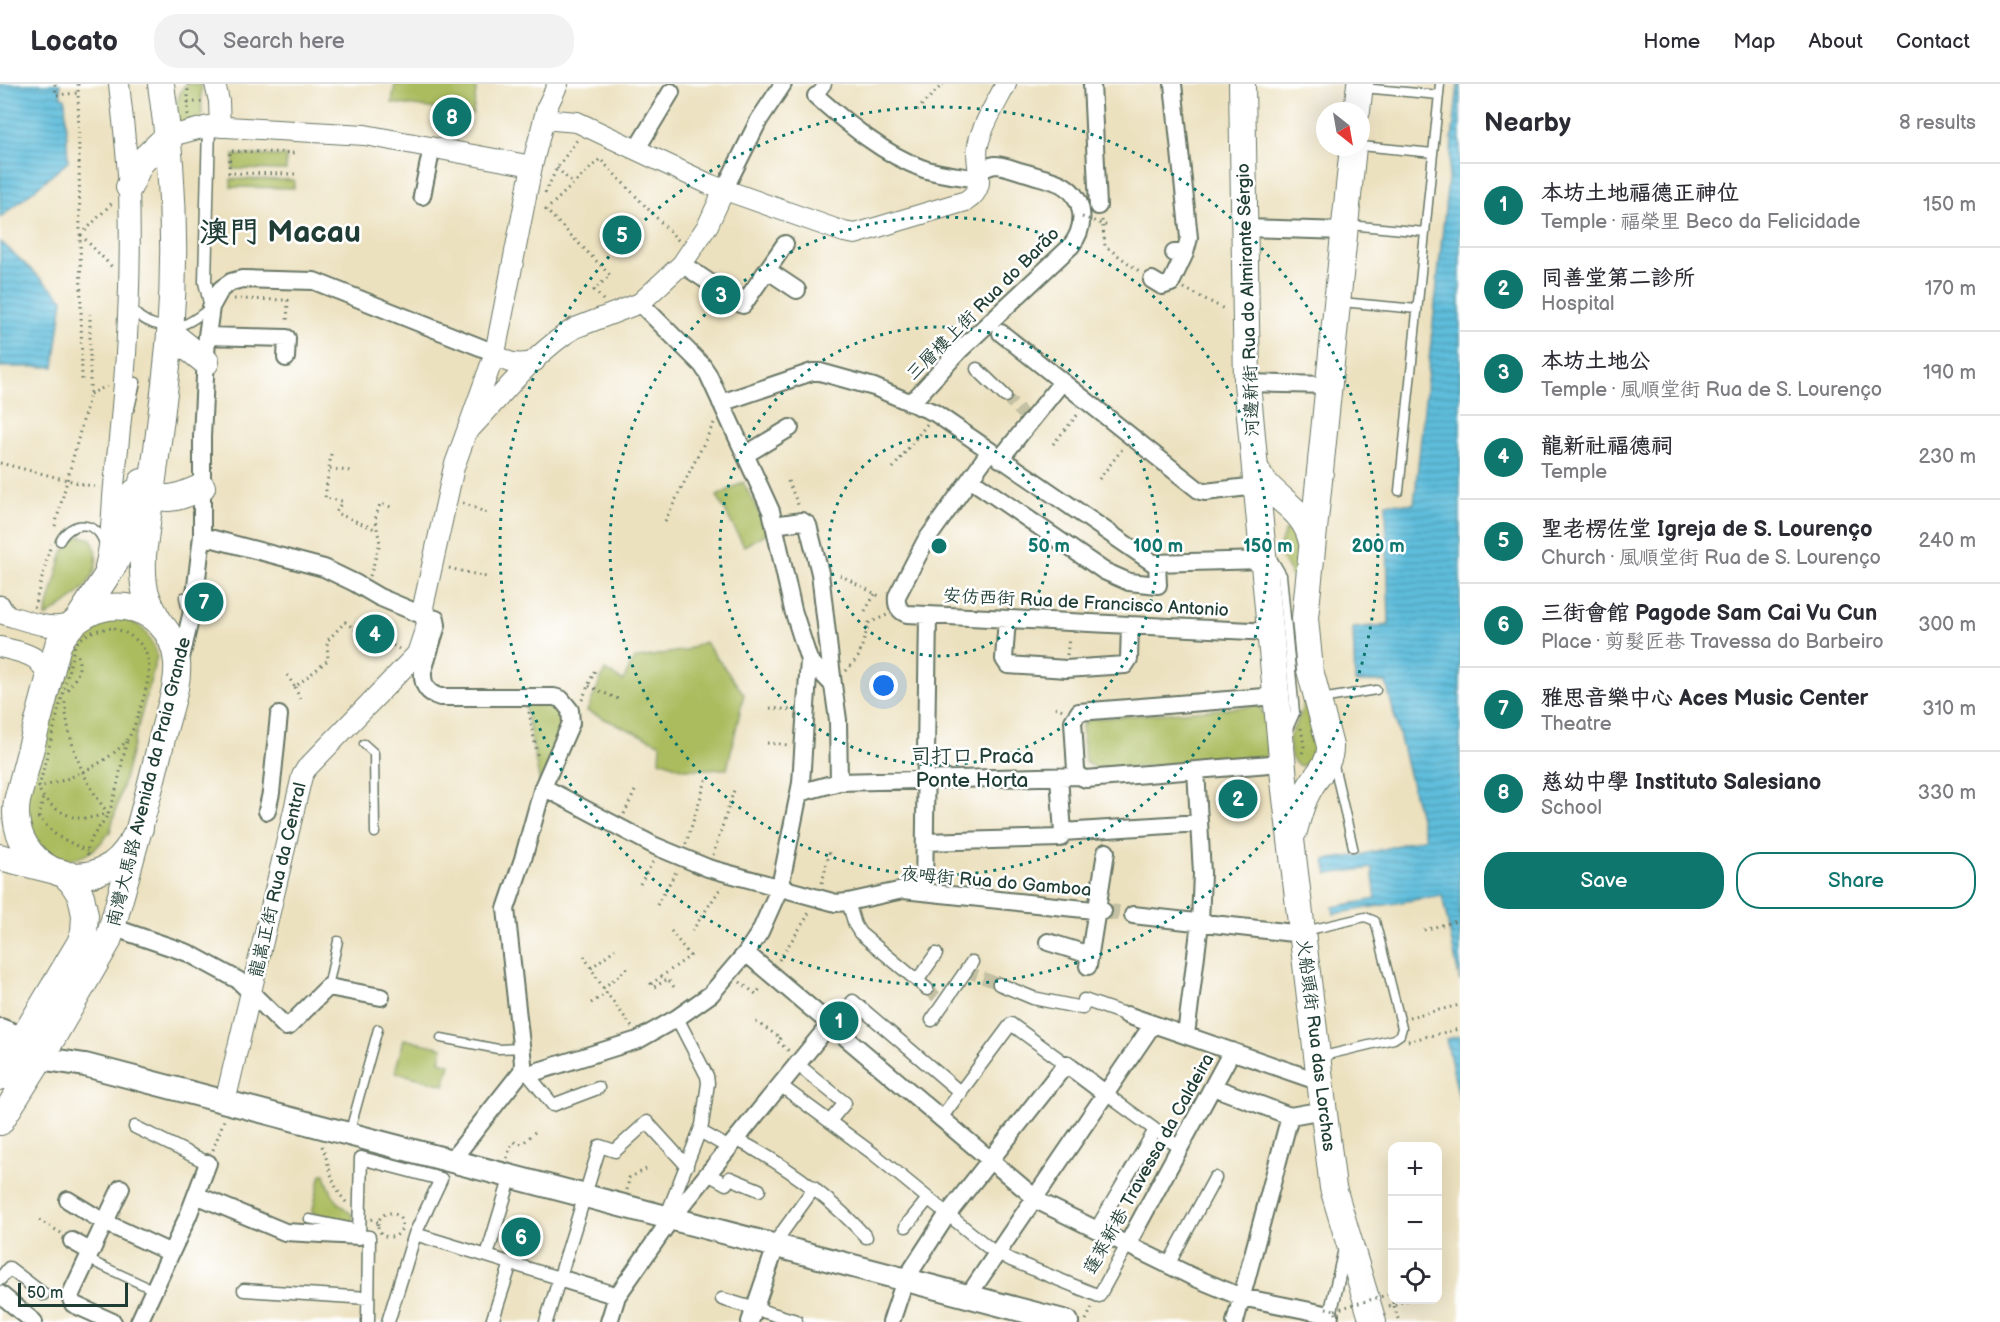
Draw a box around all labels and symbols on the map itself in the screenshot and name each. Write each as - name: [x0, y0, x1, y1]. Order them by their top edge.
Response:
- pin: 8: [432, 94, 472, 140]
- north arrow: [1316, 102, 1370, 156]
- street label: 河邊新街 Rua do Almirante Sérgio: [1233, 163, 1263, 437]
- pin: 5: [602, 212, 642, 258]
- district label: 澳門 Macau: [199, 215, 361, 251]
- street label: 三層樓上街 Rua do Barão: [902, 223, 1064, 385]
- pin: 3: [702, 272, 740, 318]
- centre of rings: [929, 536, 949, 556]
- text: 50 m: [1028, 536, 1070, 557]
- text: 100 m: [1133, 536, 1183, 557]
- text: 150 m: [1243, 536, 1293, 557]
- text: 200 m: [1351, 536, 1405, 557]
- pin: 7: [184, 580, 224, 624]
- street label: 安仿西街 Rua de Francisco Antonio: [943, 585, 1229, 621]
- pin: 4: [356, 612, 394, 656]
- street label: 南灣大馬路 Avenida da Praia Grande: [103, 635, 195, 929]
- your location: [869, 671, 898, 700]
- district label: 司打口 Praca Ponte Horta: [910, 744, 1034, 793]
- pin: 2: [1218, 776, 1258, 822]
- street label: 龍嵩正街 Rua da Central: [245, 780, 311, 980]
- street label: 夜呣街 Rua do Gamboa: [900, 863, 1092, 901]
- street label: 火船頭街 Rua das Lorchas: [1293, 938, 1339, 1152]
- pin: 1: [820, 998, 858, 1044]
- street label: 蓬萊新巷 Travessa da Caldeira: [1079, 1050, 1219, 1278]
- pin: 6: [502, 1214, 540, 1260]
- scale bar: [18, 1280, 128, 1308]

